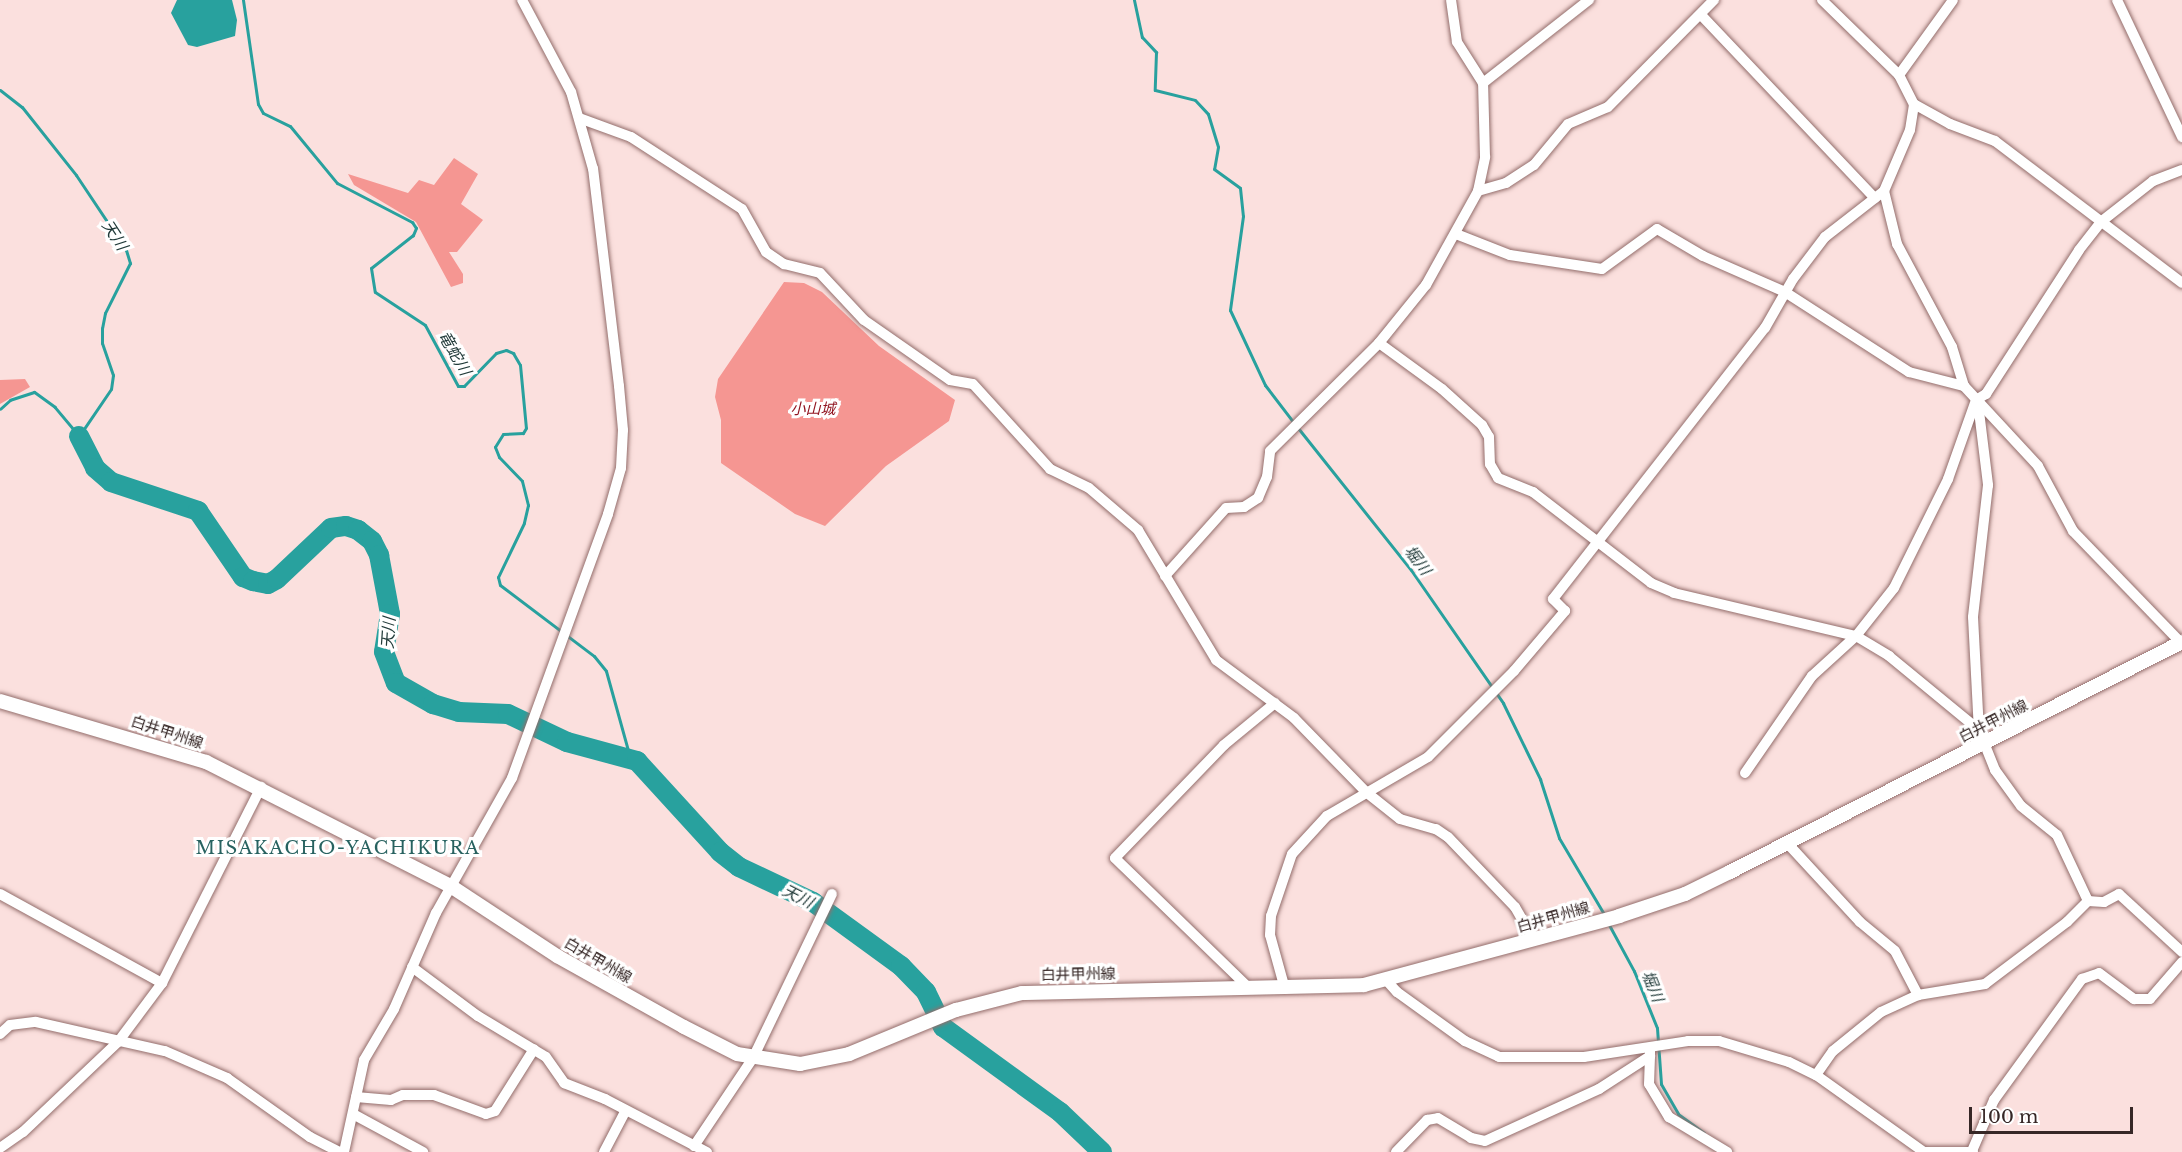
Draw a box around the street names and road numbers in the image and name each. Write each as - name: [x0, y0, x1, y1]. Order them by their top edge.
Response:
- street label: 白井甲州線: [1956, 696, 2030, 746]
- street label: 白井甲州線: [129, 712, 205, 752]
- street label: 白井甲州線: [1514, 898, 1592, 936]
- street label: 白井甲州線: [561, 933, 635, 987]
- street label: 白井甲州線: [1040, 964, 1116, 984]

